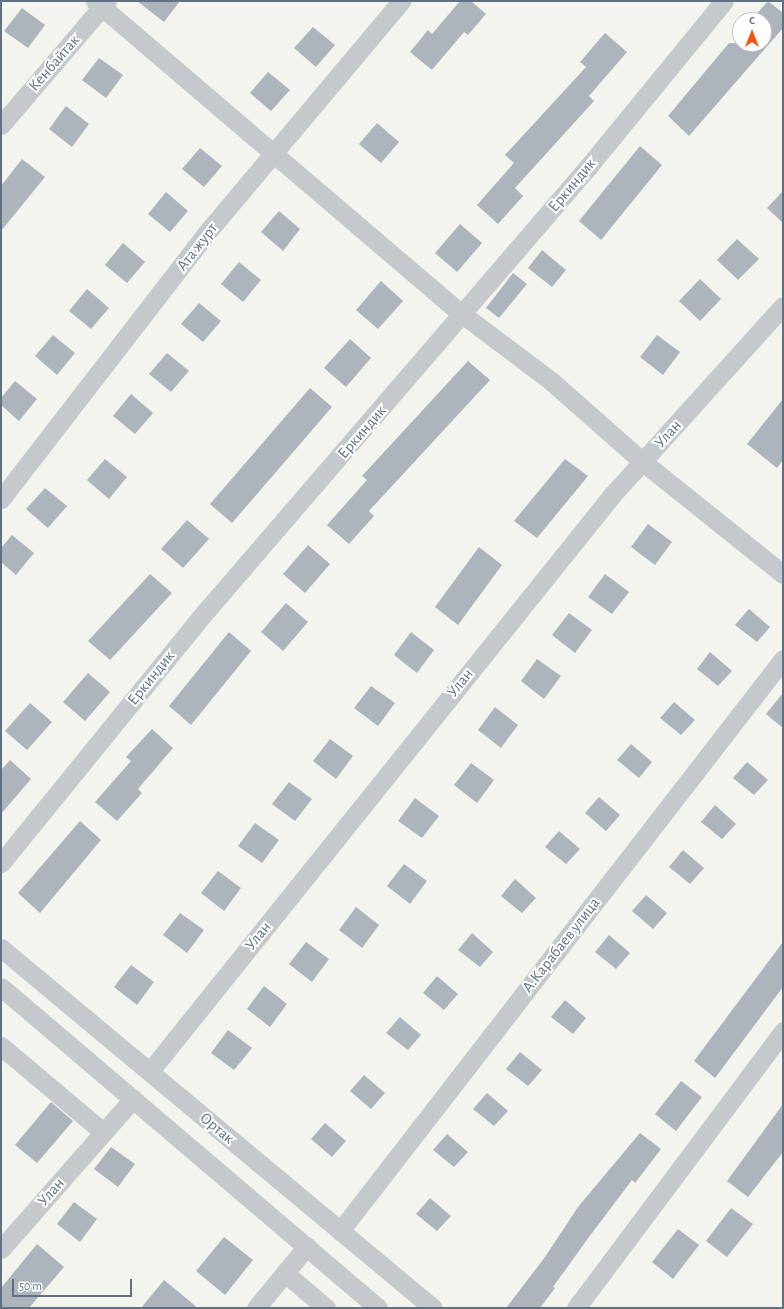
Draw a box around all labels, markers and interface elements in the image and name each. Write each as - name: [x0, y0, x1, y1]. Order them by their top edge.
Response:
- north arrow: [732, 12, 772, 52]
- text: С: [749, 15, 755, 26]
- street label: Кенбайтак: [24, 31, 84, 95]
- street label: Еркиндик: [544, 154, 600, 216]
- street label: Ата журт: [172, 219, 222, 275]
- street label: Еркиндик: [334, 401, 390, 463]
- street label: Улан: [650, 416, 686, 452]
- street label: Еркиндик: [123, 647, 179, 709]
- street label: Улан: [443, 665, 477, 701]
- street label: А.Карабаев улица: [518, 894, 604, 996]
- street label: Улан: [241, 918, 275, 954]
- street label: Ортак: [196, 1108, 238, 1148]
- street label: Улан: [33, 1174, 69, 1210]
- scale bar: [14, 1271, 134, 1297]
- text: 50 m: [19, 1280, 42, 1292]

